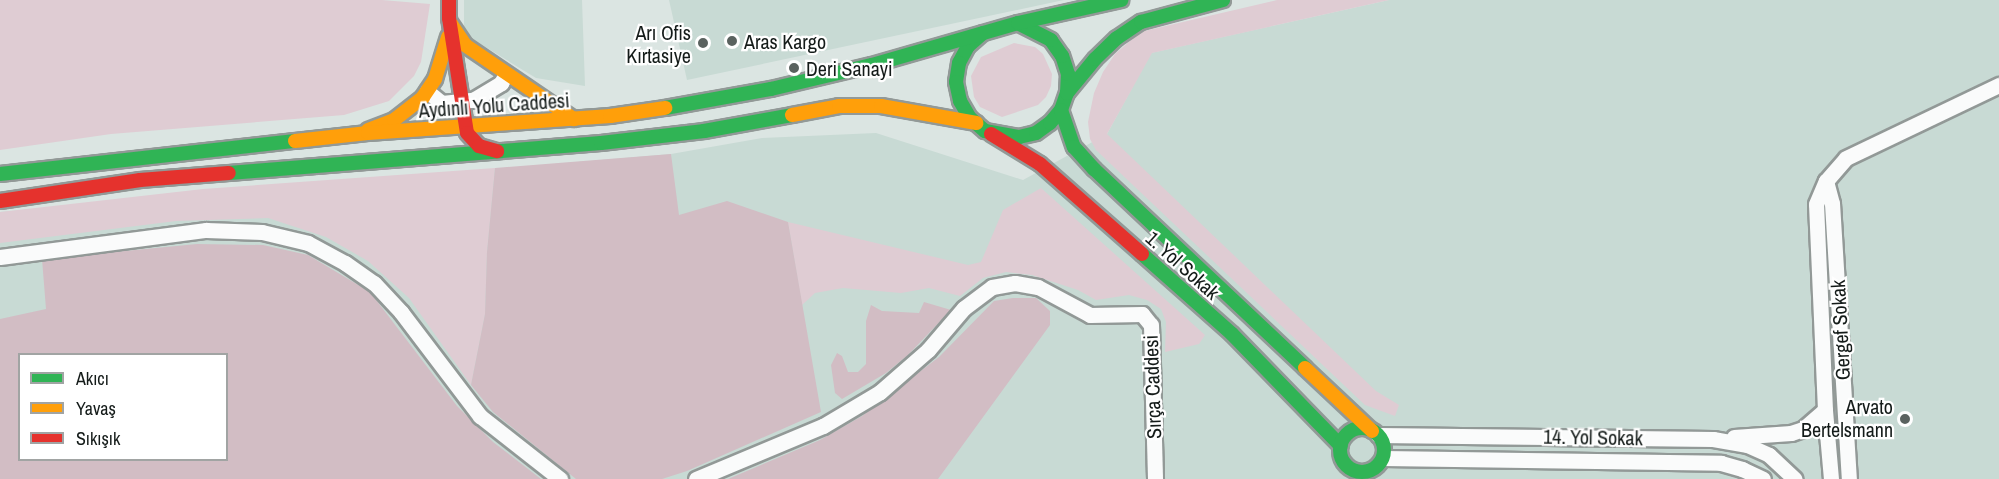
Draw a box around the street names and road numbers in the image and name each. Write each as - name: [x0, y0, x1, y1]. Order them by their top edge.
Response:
- street label: Aydınlı Yolu Caddesi: [418, 88, 570, 122]
- street label: 1. Yol Sokak: [1141, 226, 1225, 304]
- street label: Gergef Sokak: [1825, 279, 1855, 381]
- street label: Sırça Caddesi: [1138, 335, 1166, 439]
- street label: 14. Yol Sokak: [1543, 424, 1643, 450]

